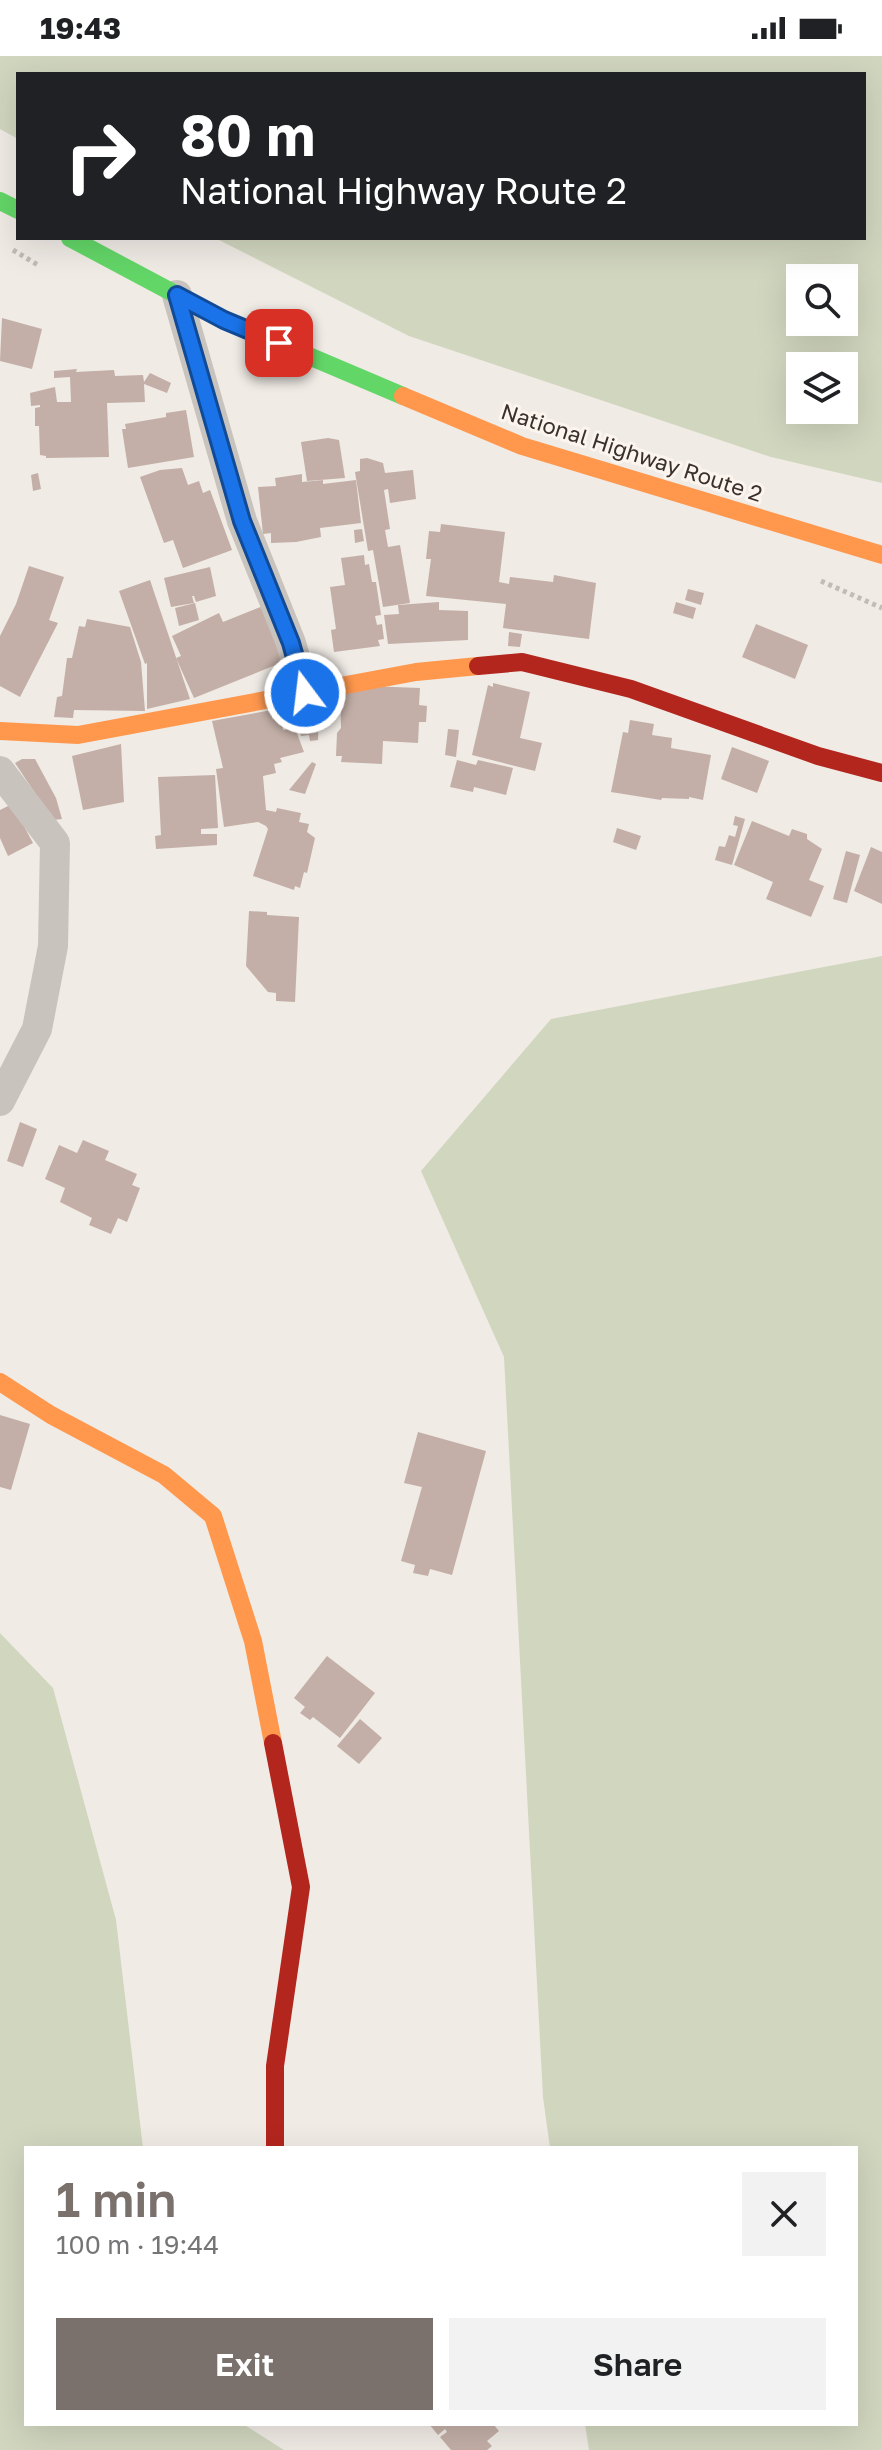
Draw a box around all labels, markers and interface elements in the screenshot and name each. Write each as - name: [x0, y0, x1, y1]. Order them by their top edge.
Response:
- text: 19:43: [40, 10, 121, 46]
- text: 80 m: [180, 101, 315, 168]
- icon: right: [48, 104, 152, 208]
- text: National Highway Route 2: [180, 169, 627, 212]
- map controls: [786, 264, 858, 424]
- button: search: [786, 264, 858, 336]
- pin: [245, 309, 313, 377]
- icon: arrive: [257, 321, 301, 365]
- button: layers: [786, 352, 858, 424]
- street label: National Highway Route 2: [498, 397, 766, 507]
- position arrow: [263, 651, 347, 735]
- text: 1 min: [56, 2170, 176, 2228]
- button: close: [742, 2172, 826, 2256]
- text: 100 m · 19:44: [56, 2229, 219, 2260]
- button: Exit: [56, 2318, 433, 2410]
- button: Share: [449, 2318, 826, 2410]

